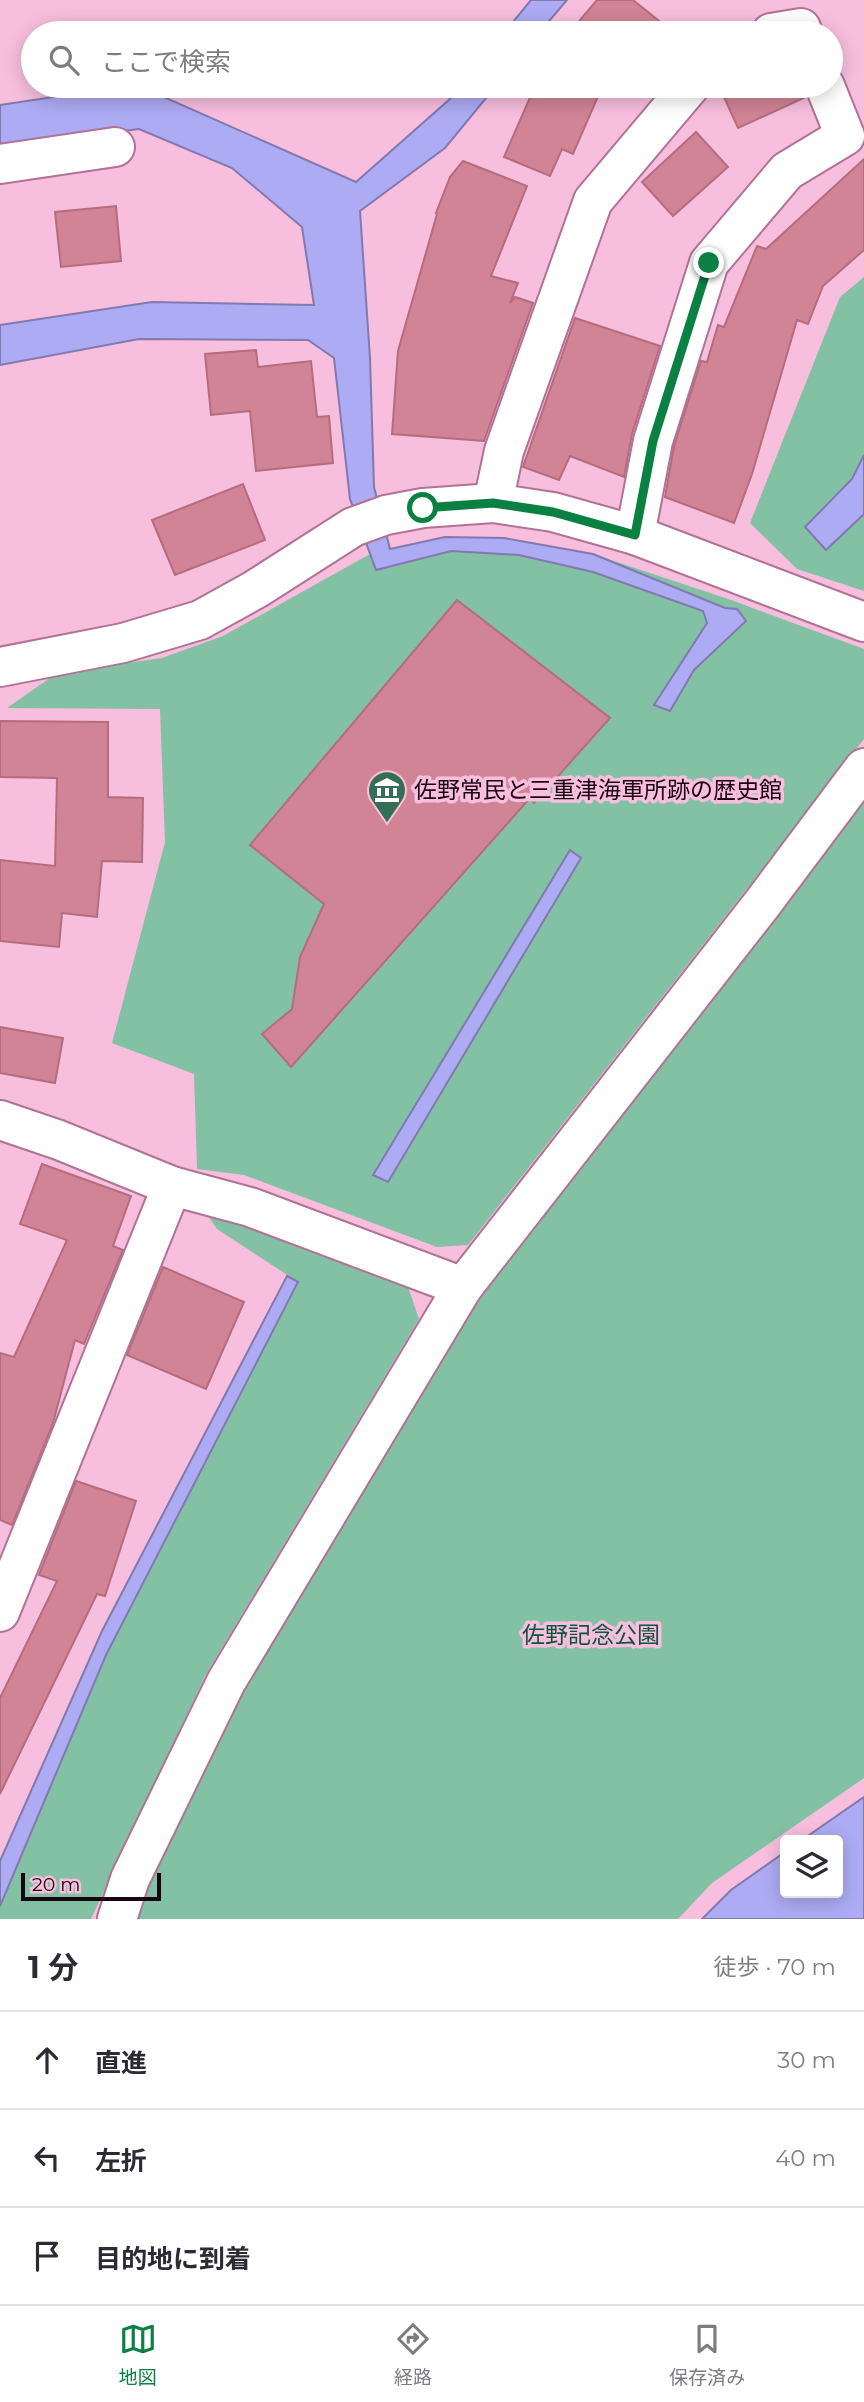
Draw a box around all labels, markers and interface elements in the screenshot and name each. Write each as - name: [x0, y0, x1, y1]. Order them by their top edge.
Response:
- search box: [21, 21, 843, 98]
- icon: search: [45, 41, 83, 79]
- text: ここで検索: [101, 46, 231, 78]
- route end: [693, 247, 724, 278]
- route start: [407, 492, 438, 523]
- museum icon: 佐野常民と三重津海軍所跡の歴史館: [366, 769, 408, 824]
- place label: 佐野常民と三重津海軍所跡の歴史館: [414, 776, 782, 804]
- park label: 佐野記念公園: [522, 1621, 660, 1649]
- map controls: [780, 1835, 843, 1898]
- button: layers: [780, 1835, 843, 1898]
- scale bar: [21, 1870, 161, 1902]
- text: 20 m: [32, 1873, 80, 1896]
- text: 1 分: [28, 1949, 78, 1986]
- text: 徒歩 · 70 m: [713, 1953, 836, 1981]
- icon: ahead: [28, 2041, 66, 2079]
- text: 30 m: [777, 2046, 836, 2074]
- text: 直進: [95, 2047, 147, 2079]
- icon: left: [28, 2139, 66, 2177]
- text: 40 m: [775, 2144, 836, 2172]
- text: 左折: [95, 2145, 147, 2177]
- icon: arrive: [28, 2237, 66, 2275]
- text: 目的地に到着: [95, 2243, 251, 2275]
- tab: 地図: [119, 2320, 157, 2389]
- tab: 経路: [394, 2320, 432, 2389]
- tab: 保存済み: [669, 2320, 745, 2389]

